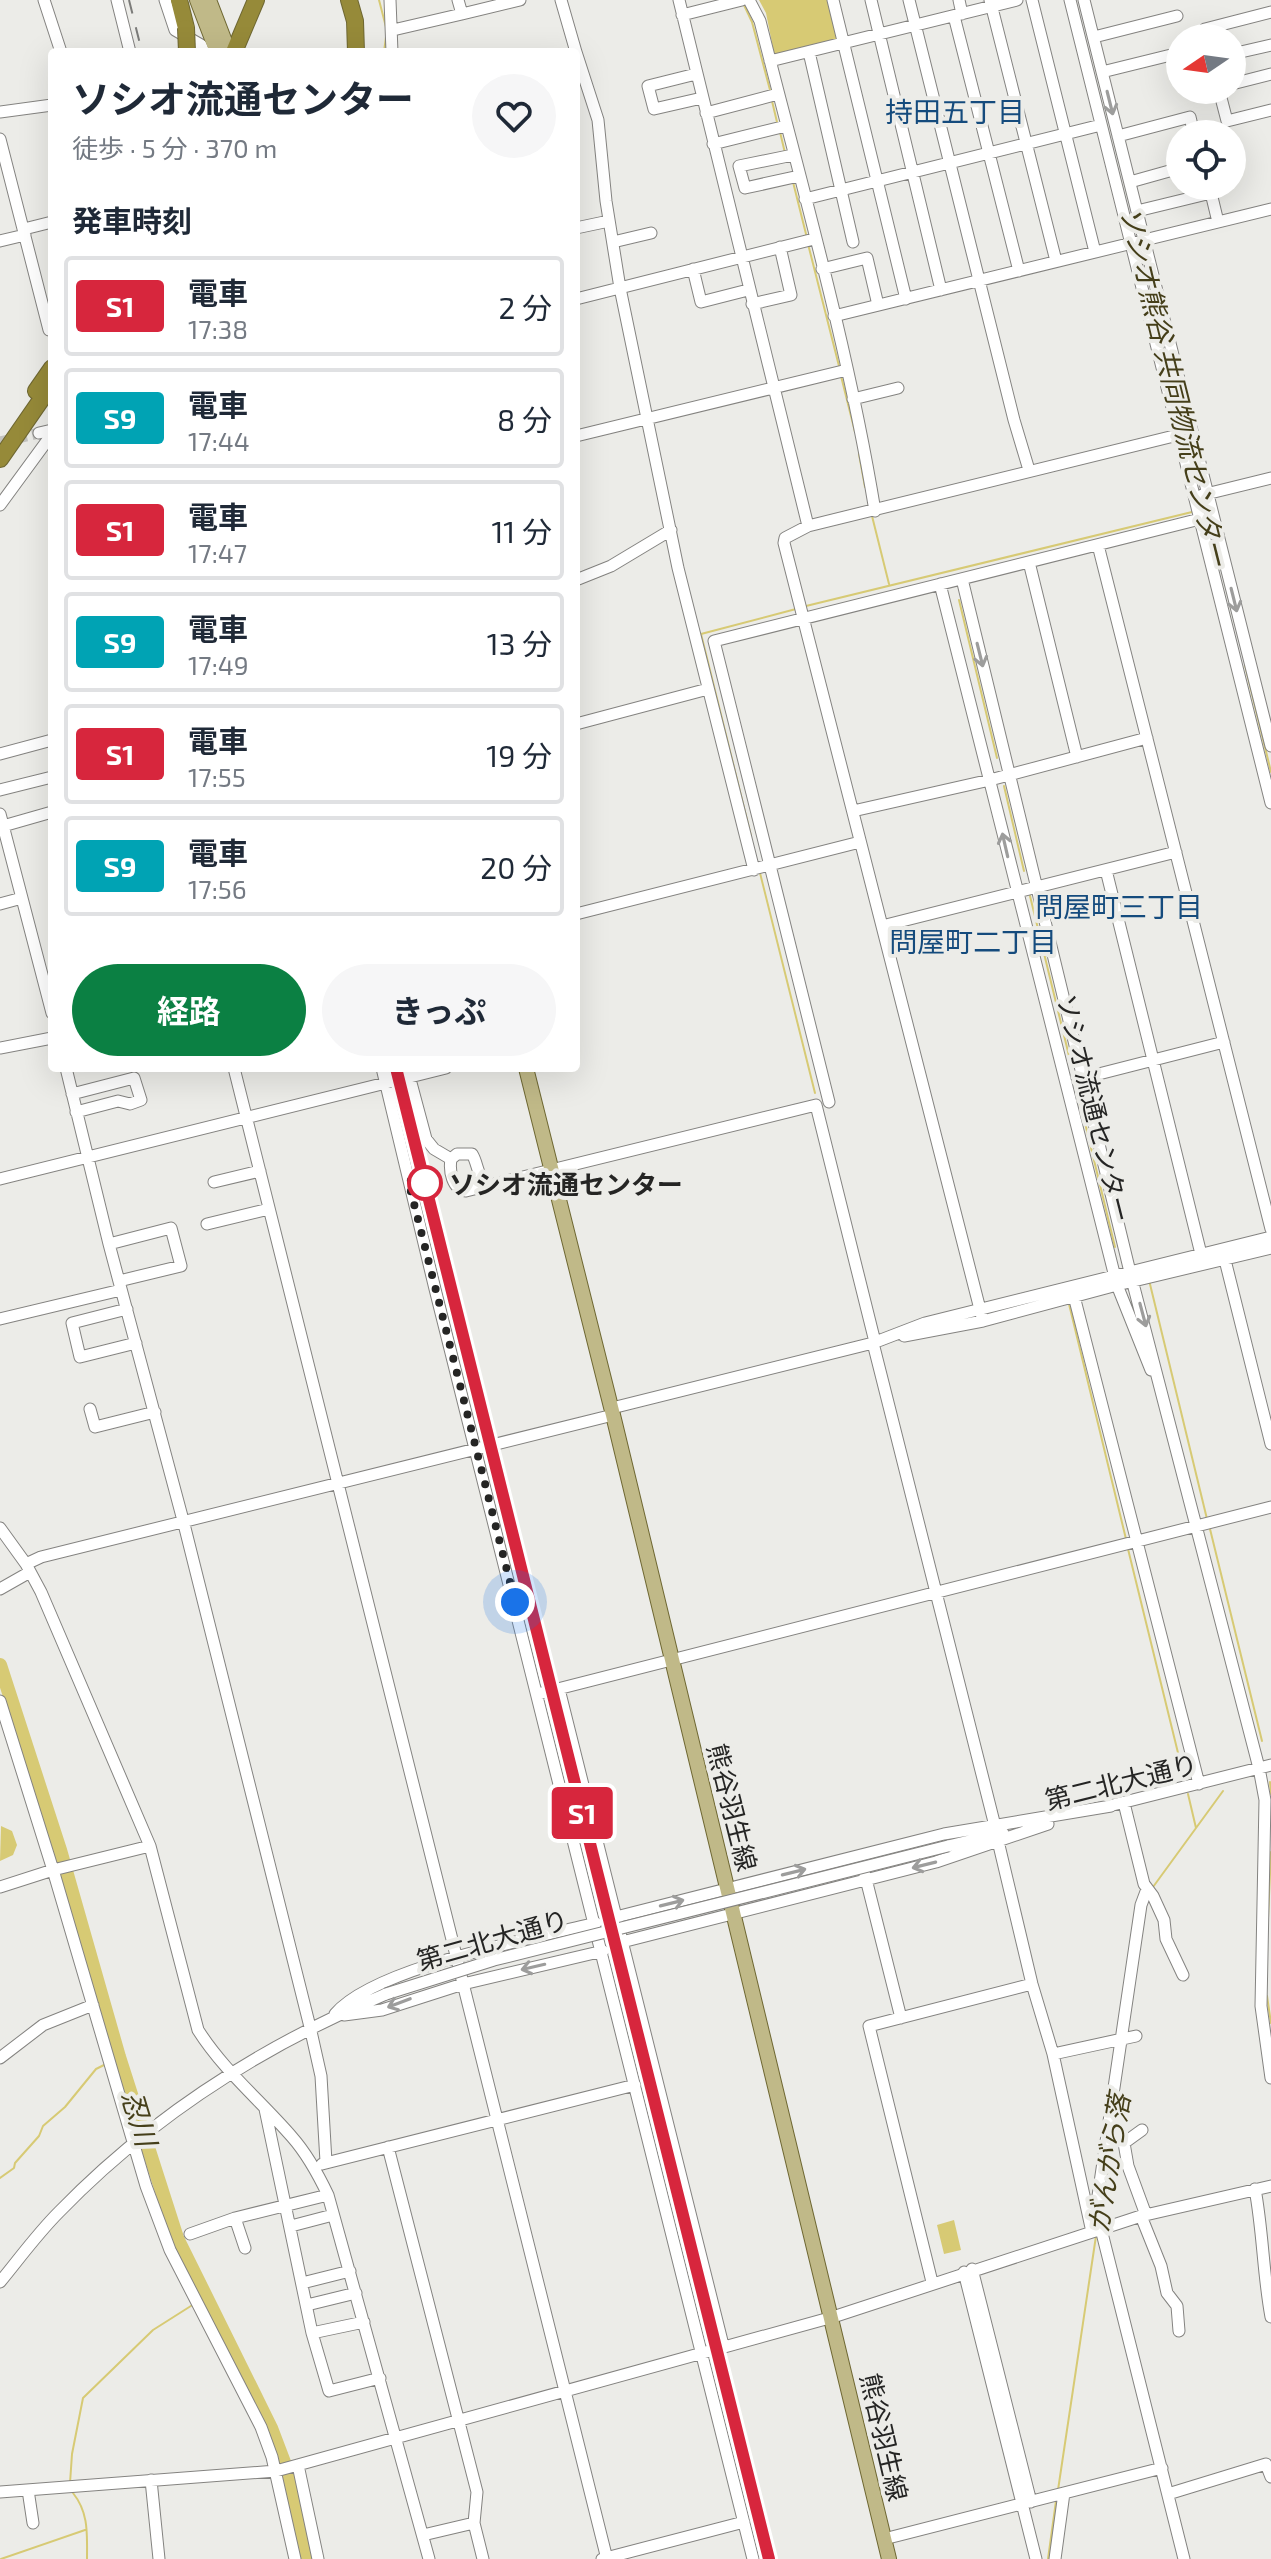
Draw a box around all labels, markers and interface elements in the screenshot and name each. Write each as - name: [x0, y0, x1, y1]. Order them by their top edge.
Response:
- north arrow: [1166, 24, 1246, 104]
- map controls: [1166, 24, 1246, 200]
- button: heart: [472, 74, 556, 158]
- text: ソシオ流通センター: [72, 75, 414, 121]
- one-way arrow: [1103, 89, 1118, 115]
- district label: 持田五丁目: [885, 94, 1025, 128]
- button: locate: [1166, 120, 1246, 200]
- text: 徒歩 · 5 分 · 370 m: [72, 132, 277, 163]
- text: 発車時刻: [72, 202, 192, 238]
- water label: ソシオ熊谷 共同物流センター: [1114, 202, 1237, 571]
- text: 電車: [188, 274, 248, 310]
- text: S1: [106, 289, 134, 323]
- text: 2 分: [498, 289, 552, 325]
- text: 17:38: [188, 313, 248, 344]
- text: 電車: [188, 386, 248, 422]
- text: S9: [104, 401, 136, 435]
- text: 8 分: [497, 401, 552, 437]
- text: 17:44: [188, 425, 250, 456]
- text: 電車: [188, 498, 248, 534]
- text: S1: [106, 513, 134, 547]
- text: 11 分: [491, 513, 552, 549]
- text: 17:47: [188, 537, 247, 568]
- one-way arrow: [1228, 586, 1243, 612]
- text: 電車: [188, 610, 248, 646]
- text: S9: [104, 625, 136, 659]
- text: 13 分: [487, 625, 552, 661]
- one-way arrow: [974, 641, 989, 667]
- text: 17:49: [188, 649, 249, 680]
- text: 電車: [188, 722, 248, 758]
- text: S1: [106, 737, 134, 771]
- text: 19 分: [486, 737, 552, 773]
- text: 17:55: [188, 761, 246, 792]
- one-way arrow: [997, 833, 1012, 859]
- text: 電車: [188, 834, 248, 870]
- text: S9: [104, 849, 136, 883]
- text: 20 分: [480, 849, 552, 885]
- text: 17:56: [188, 873, 247, 904]
- district label: 問屋町三丁目: [1035, 889, 1203, 923]
- district label: 問屋町二丁目: [889, 924, 1057, 958]
- button: 経路: [72, 964, 306, 1056]
- button: きっぷ: [322, 964, 556, 1056]
- street label: ソシオ流通センター: [1052, 991, 1138, 1225]
- marker: ソシオ流通センター: [408, 1166, 442, 1200]
- place label: ソシオ流通センター: [449, 1168, 683, 1199]
- one-way arrow: [1136, 1302, 1151, 1328]
- your location: [495, 1582, 535, 1622]
- street label: 熊谷羽生線: [702, 1740, 764, 1874]
- street label: 第二北大通り: [1042, 1747, 1200, 1815]
- line badge: S1: [546, 1787, 618, 1839]
- text: S1: [568, 1796, 596, 1830]
- one-way arrow: [912, 1859, 937, 1874]
- one-way arrow: [781, 1863, 807, 1878]
- one-way arrow: [659, 1895, 685, 1910]
- street label: 第二北大通り: [413, 1903, 571, 1975]
- one-way arrow: [520, 1961, 546, 1976]
- one-way arrow: [387, 1997, 412, 2011]
- water label: 忍川: [116, 2086, 165, 2153]
- water label: がんがら落: [1080, 2087, 1136, 2235]
- street label: 熊谷羽生線: [855, 2370, 915, 2504]

